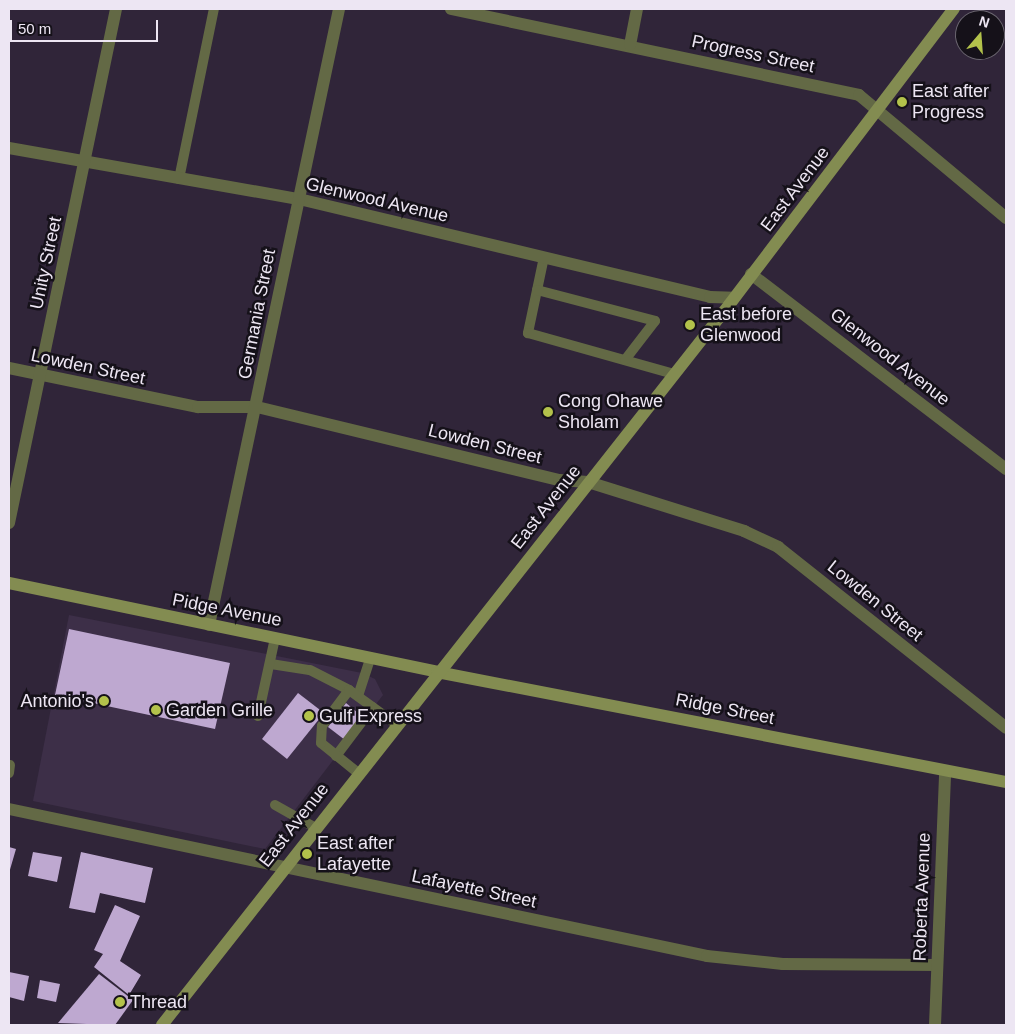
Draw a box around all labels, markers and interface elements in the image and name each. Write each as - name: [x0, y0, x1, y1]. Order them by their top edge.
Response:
- scale bar: [12, 10, 160, 42]
- north arrow: [955, 10, 1005, 60]
- text: N: [977, 13, 992, 31]
- text: 50 m: [18, 20, 51, 37]
- street label: Progress Street: [690, 30, 816, 78]
- place label: East after Progress: [912, 81, 989, 124]
- marker: East after Progress: [896, 96, 908, 108]
- street label: East Avenue: [756, 142, 834, 236]
- street label: Glenwood Avenue: [303, 173, 451, 227]
- street label: Unity Street: [26, 215, 66, 311]
- street label: Germania Street: [234, 247, 280, 381]
- street label: Glenwood Avenue: [826, 303, 954, 411]
- place label: East before Glenwood: [700, 304, 792, 346]
- marker: East before Glenwood: [684, 319, 696, 331]
- street label: Lowden Street: [29, 344, 147, 390]
- place label: Cong Ohawe Sholam: [558, 391, 663, 434]
- marker: Cong Ohawe Sholam: [542, 406, 554, 418]
- street label: Lowden Street: [426, 419, 544, 469]
- street label: East Avenue: [506, 460, 586, 554]
- street label: Lowden Street: [823, 556, 927, 646]
- street label: Pidge Avenue: [170, 589, 284, 631]
- street label: Ridge Street: [674, 689, 776, 729]
- place label: Antonio's: [21, 690, 94, 712]
- marker: Antonio's: [98, 695, 110, 707]
- place label: Garden Grille: [166, 699, 273, 721]
- marker: Garden Grille: [150, 704, 162, 716]
- place label: Gulf Express: [319, 705, 422, 727]
- marker: Gulf Express: [303, 710, 315, 722]
- street label: East Avenue: [254, 778, 334, 872]
- street label: Roberta Avenue: [909, 832, 935, 962]
- place label: East after Lafayette: [317, 833, 394, 876]
- marker: East after Lafayette: [301, 848, 313, 860]
- street label: Lafayette Street: [410, 865, 538, 913]
- place label: Thread: [130, 991, 187, 1013]
- marker: Thread: [114, 996, 126, 1008]

